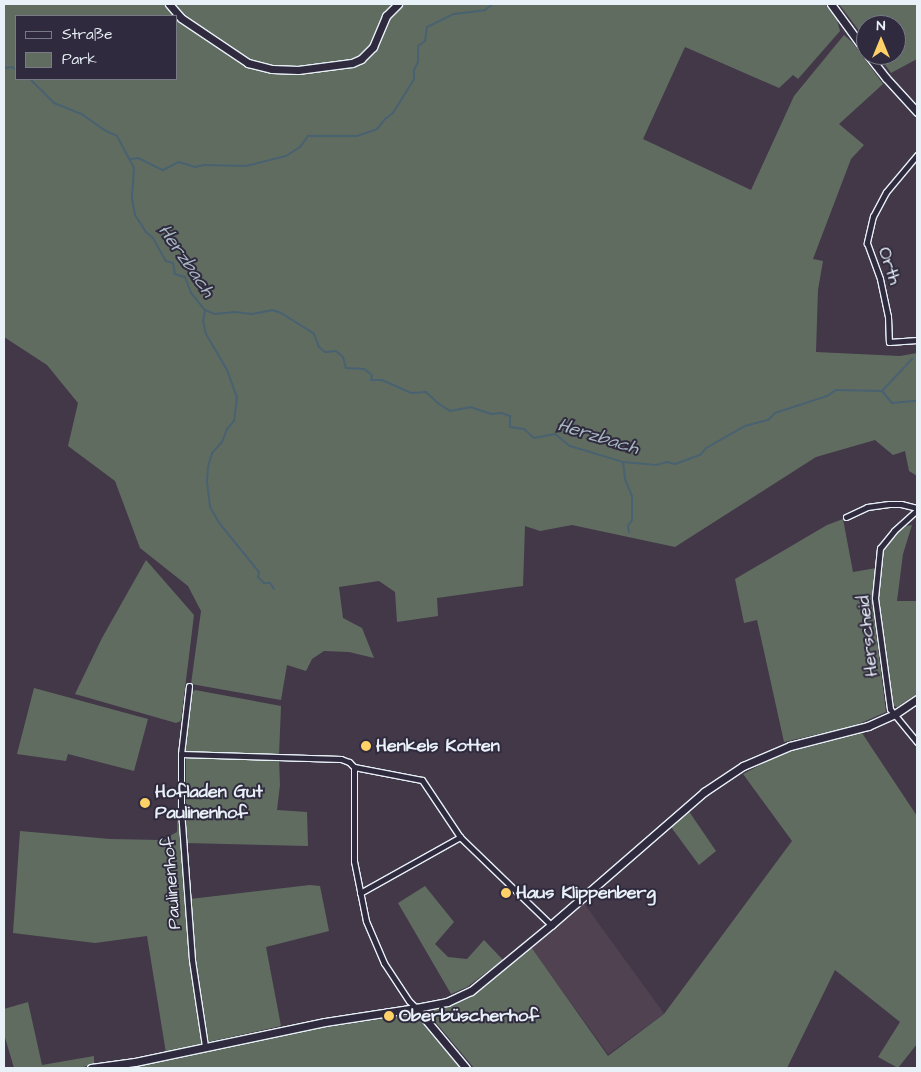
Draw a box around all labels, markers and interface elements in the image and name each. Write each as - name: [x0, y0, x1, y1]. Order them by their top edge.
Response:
- legend: [15, 15, 178, 80]
- north arrow: [856, 15, 906, 65]
- text: N: [877, 16, 885, 36]
- text: Straße: [62, 24, 112, 45]
- text: Park: [62, 49, 97, 70]
- water label: Herzbach: [153, 220, 219, 302]
- street label: Orth: [873, 245, 905, 287]
- water label: Herzbach: [555, 414, 641, 460]
- street label: Herscheid: [853, 594, 883, 678]
- place label: Henkels Kotten: [376, 735, 500, 757]
- marker: Henkels Kotten: [360, 740, 372, 752]
- place label: Hofladen Gut Paulinenhof: [155, 782, 263, 824]
- marker: Hofladen Gut Paulinenhof: [139, 797, 151, 809]
- street label: Paulinenhof: [158, 836, 186, 930]
- place label: Haus Klippenberg: [516, 882, 656, 904]
- marker: Haus Klippenberg: [500, 887, 512, 899]
- place label: Oberbüscherhof: [399, 1005, 539, 1027]
- marker: Oberbüscherhof: [383, 1010, 395, 1022]

